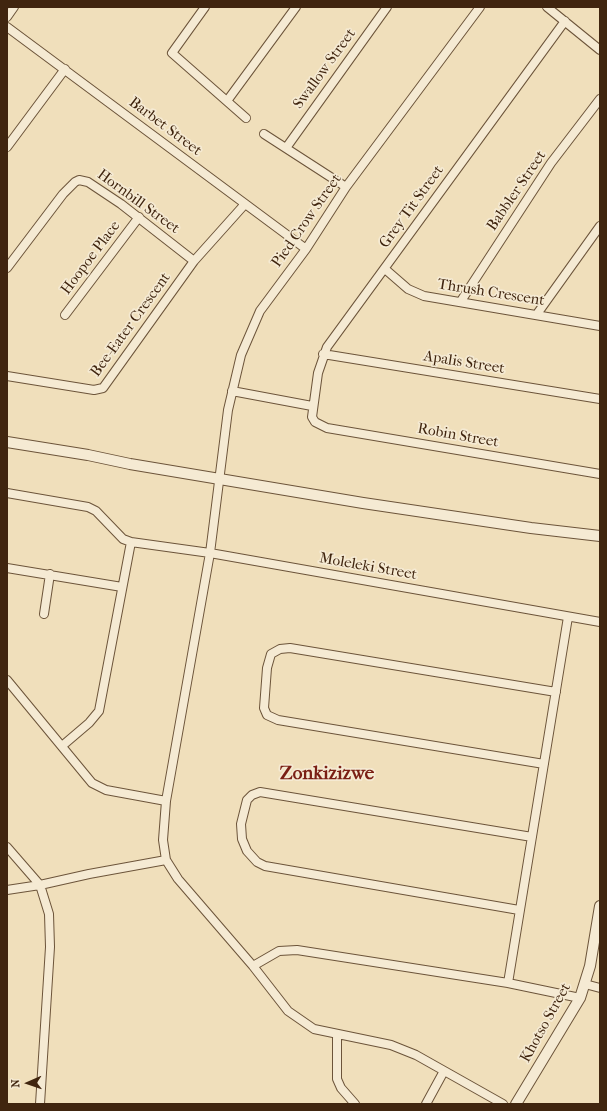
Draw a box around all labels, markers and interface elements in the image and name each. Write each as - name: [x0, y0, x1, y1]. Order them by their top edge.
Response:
- street label: Swallow Street: [290, 25, 360, 113]
- street label: Barbet Street: [125, 94, 205, 160]
- street label: Babbler Street: [484, 147, 550, 235]
- street label: Grey Tit Street: [376, 162, 448, 252]
- street label: Hornbill Street: [93, 166, 183, 238]
- street label: Pied Crow Street: [268, 171, 346, 271]
- street label: Hoopoe Place: [57, 218, 125, 298]
- street label: Bee-Eater Crescent: [87, 269, 175, 381]
- street label: Thrush Crescent: [436, 276, 546, 310]
- street label: Apalis Street: [422, 348, 506, 378]
- street label: Robin Street: [416, 420, 500, 452]
- street label: Moleleki Street: [318, 550, 418, 584]
- district label: Zonkizizwe: [280, 763, 374, 785]
- street label: Khotso Street: [517, 980, 575, 1066]
- north arrow: [8, 1063, 48, 1103]
- text: N: [9, 1079, 22, 1088]

